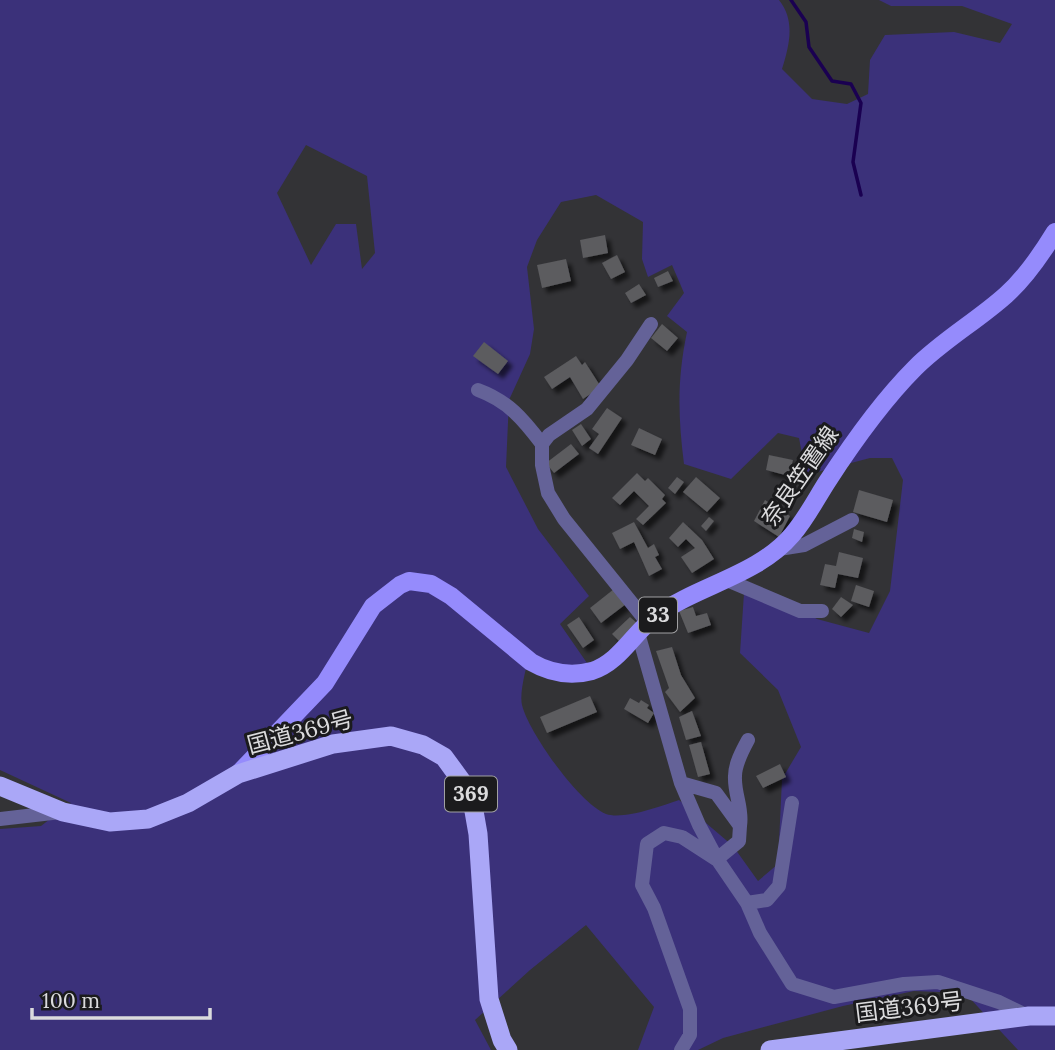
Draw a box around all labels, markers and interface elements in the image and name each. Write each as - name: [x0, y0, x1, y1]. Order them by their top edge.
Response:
- street label: 奈良笠置線: [755, 420, 844, 531]
- road number: 33: [639, 598, 677, 632]
- street label: 国道369号: [244, 703, 356, 760]
- road number: 369: [445, 776, 497, 812]
- scale bar: [32, 976, 210, 1020]
- street label: 国道369号: [853, 986, 965, 1028]
- text: 100 m: [42, 987, 100, 1014]

